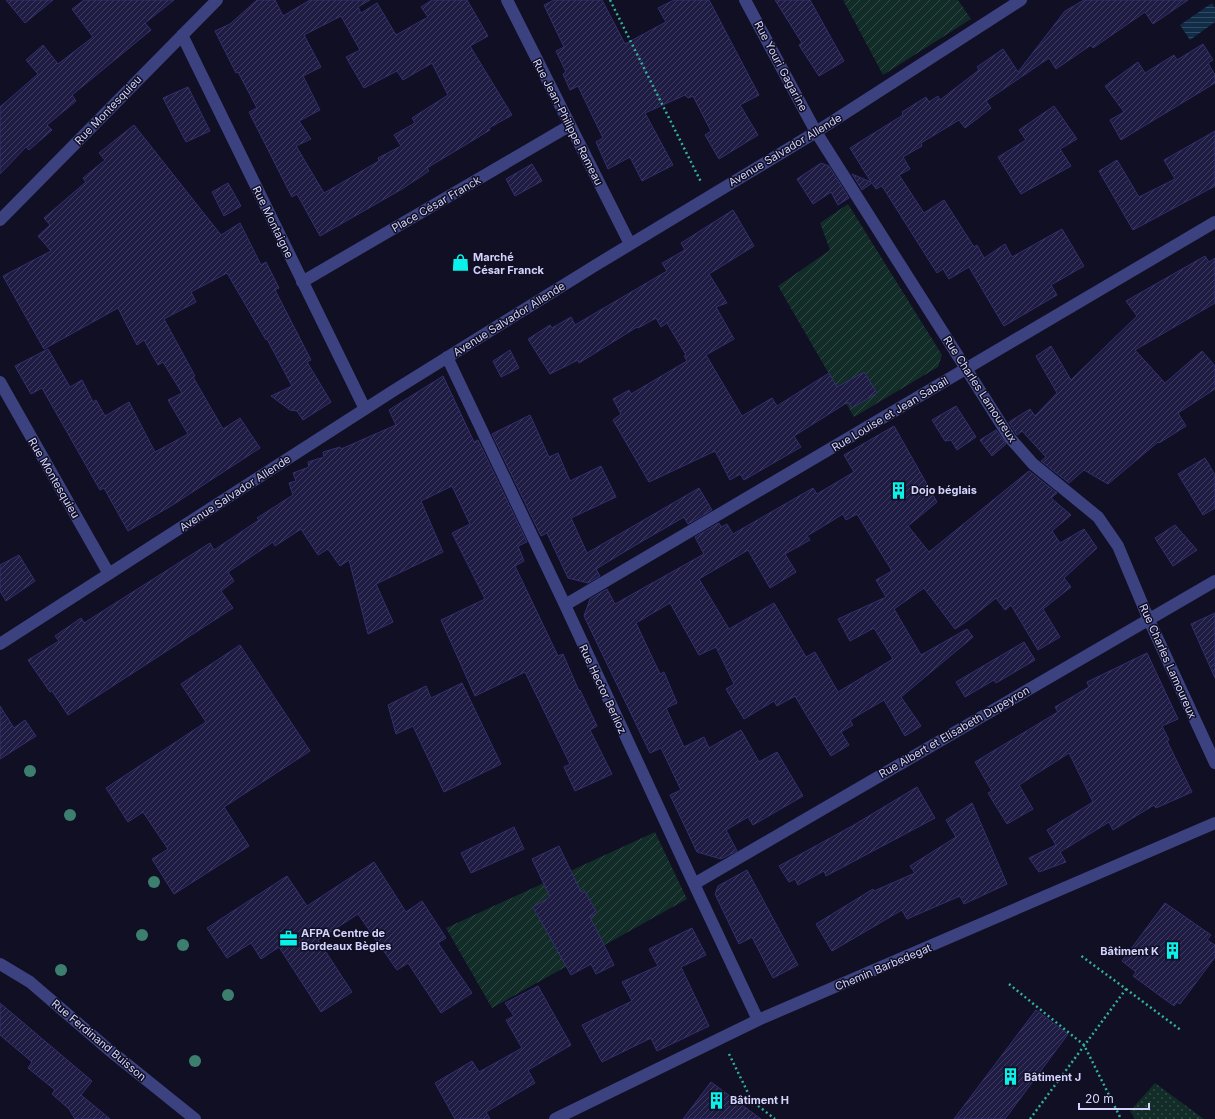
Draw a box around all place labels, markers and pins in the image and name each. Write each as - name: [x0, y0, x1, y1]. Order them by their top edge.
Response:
- place label: Marché César Franck: [473, 250, 545, 277]
- shop icon: Marché César Franck: [450, 253, 470, 273]
- building icon: Dojo béglais: [888, 480, 908, 500]
- place label: Dojo béglais: [911, 483, 977, 497]
- place label: AFPA Centre de Bordeaux Bègles: [301, 926, 392, 953]
- office icon: AFPA Centre de Bordeaux Bègles: [278, 929, 298, 949]
- building icon: Bâtiment K: [1162, 941, 1182, 961]
- place label: Bâtiment K: [1100, 944, 1159, 958]
- building icon: Bâtiment J: [1001, 1067, 1021, 1087]
- place label: Bâtiment J: [1024, 1070, 1081, 1084]
- building icon: Bâtiment H: [707, 1090, 727, 1110]
- place label: Bâtiment H: [730, 1093, 789, 1107]

